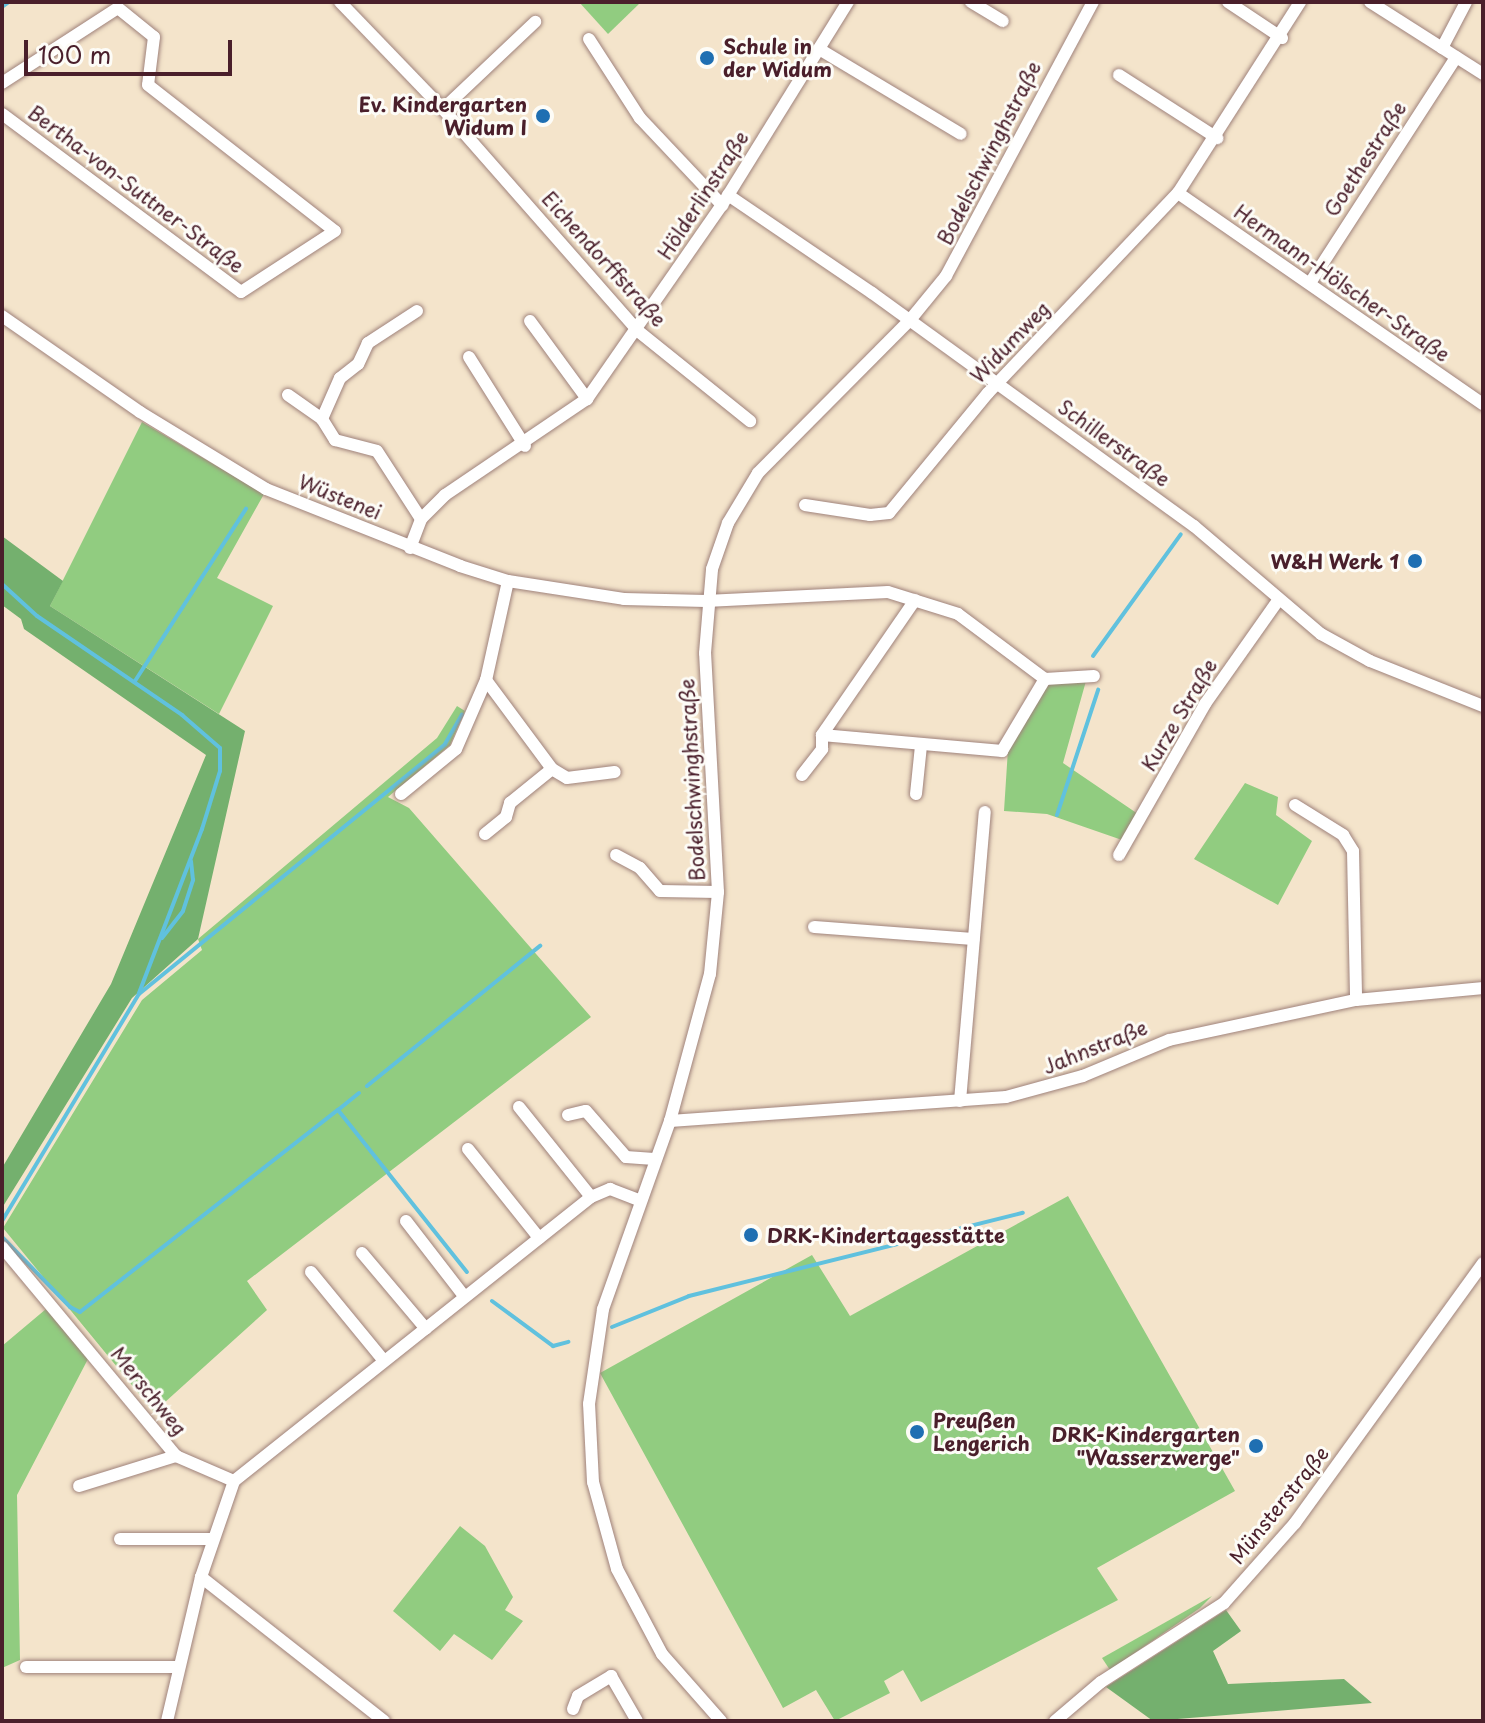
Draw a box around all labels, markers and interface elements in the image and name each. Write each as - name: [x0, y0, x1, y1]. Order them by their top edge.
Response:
- scale bar: [28, 24, 236, 74]
- place label: Schule in der Widum: [723, 34, 833, 81]
- text: 100 m: [38, 36, 111, 72]
- marker: Schule in der Widum: [698, 49, 716, 67]
- street label: Bodelschwinghstraße: [932, 57, 1046, 249]
- place label: Ev. Kindergarten Widum I: [358, 92, 527, 139]
- street label: Goethestraße: [1319, 97, 1411, 221]
- street label: Bertha-von-Suttner-Straße: [24, 100, 248, 278]
- marker: Ev. Kindergarten Widum I: [534, 107, 552, 125]
- street label: Hölderlinstraße: [653, 126, 753, 264]
- street label: Eichendorffstraße: [537, 187, 671, 331]
- street label: Hermann-Hölscher-Straße: [1230, 199, 1454, 367]
- street label: Widumweg: [965, 296, 1055, 388]
- street label: Schillerstraße: [1054, 394, 1174, 492]
- street label: Wüstenei: [295, 469, 385, 525]
- place label: W&H Werk 1: [1269, 549, 1399, 573]
- marker: W&H Werk 1: [1406, 552, 1424, 570]
- street label: Kurze Straße: [1136, 655, 1222, 775]
- street label: Bodelschwinghstraße: [675, 678, 709, 882]
- street label: Jahnstraße: [1039, 1015, 1151, 1079]
- place label: DRK-Kindertagesstätte: [767, 1223, 1005, 1247]
- marker: DRK-Kindertagesstätte: [742, 1226, 760, 1244]
- street label: Merschweg: [106, 1342, 192, 1440]
- place label: Preußen Lengerich: [933, 1408, 1030, 1455]
- place label: DRK-Kindergarten "Wasserzwerge": [1051, 1422, 1240, 1469]
- marker: Preußen Lengerich: [908, 1423, 926, 1441]
- marker: DRK-Kindergarten "Wasserzwerge": [1247, 1437, 1265, 1455]
- street label: Münsterstraße: [1224, 1442, 1334, 1568]

